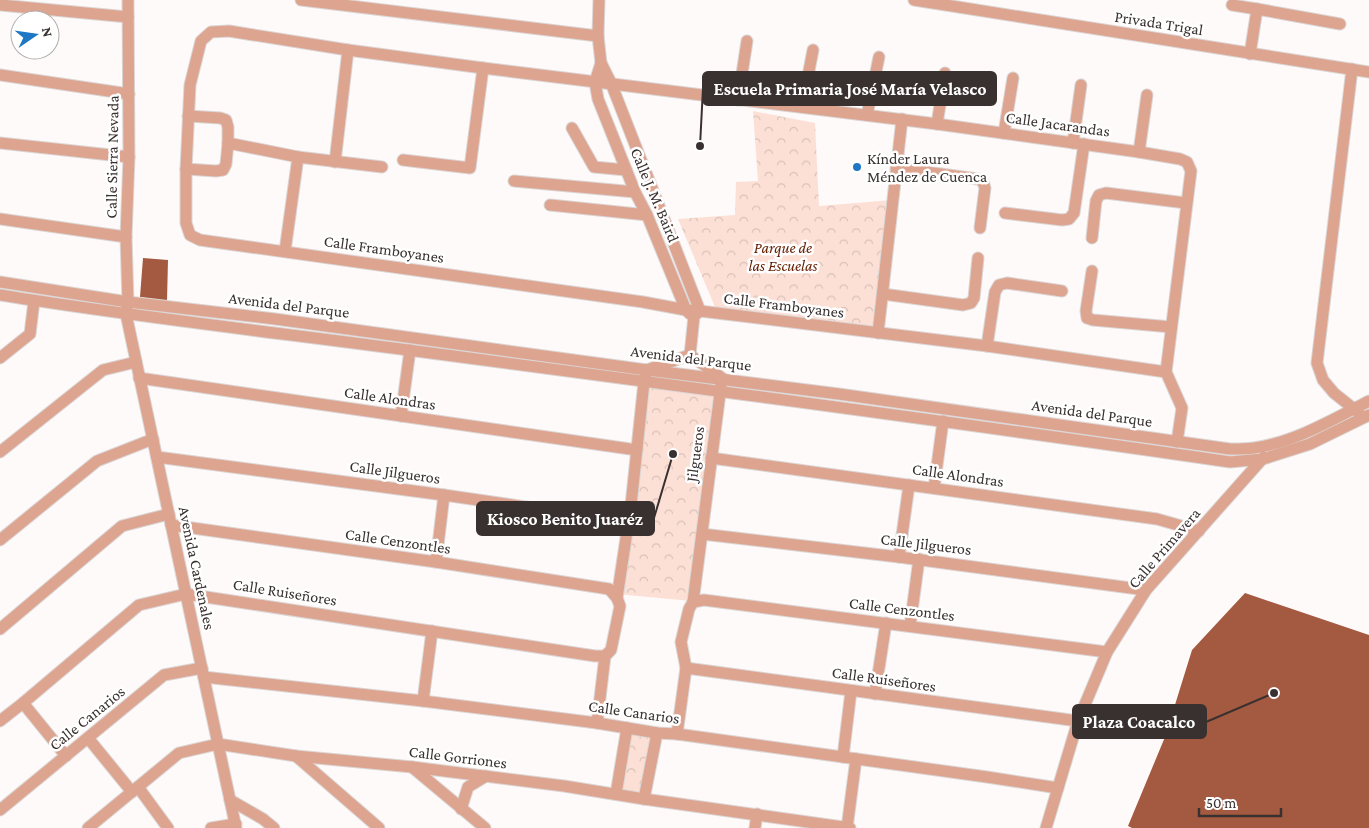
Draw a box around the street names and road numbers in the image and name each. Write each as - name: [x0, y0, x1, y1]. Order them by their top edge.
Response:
- street label: Privada Trigal: [1113, 8, 1204, 39]
- street label: Calle Sierra Nevada: [102, 95, 122, 219]
- street label: Calle Jacarandas: [1005, 108, 1111, 141]
- street label: Calle J. M. Baird: [627, 145, 683, 246]
- street label: Calle Framboyanes: [323, 232, 445, 267]
- street label: Avenida del Parque: [228, 289, 350, 322]
- street label: Calle Framboyanes: [723, 289, 845, 322]
- street label: Avenida del Parque: [630, 342, 752, 375]
- street label: Calle Alondras: [343, 383, 437, 413]
- street label: Avenida del Parque: [1031, 396, 1153, 431]
- street label: Jilgueros: [682, 425, 708, 485]
- street label: Calle Jilgueros: [348, 457, 441, 488]
- street label: Calle Alondras: [911, 460, 1005, 490]
- street label: Calle Primavera: [1125, 504, 1204, 591]
- street label: Avenida Cardenales: [176, 505, 218, 631]
- street label: Calle Cenzontles: [344, 525, 452, 557]
- street label: Calle Jilgueros: [880, 530, 972, 559]
- street label: Calle Ruiseñores: [232, 575, 338, 609]
- street label: Calle Cenzontles: [848, 594, 956, 624]
- street label: Calle Ruiseñores: [831, 663, 937, 695]
- street label: Calle Canarios: [46, 682, 128, 754]
- street label: Calle Canarios: [587, 697, 681, 727]
- street label: Calle Gorriones: [408, 743, 508, 771]

